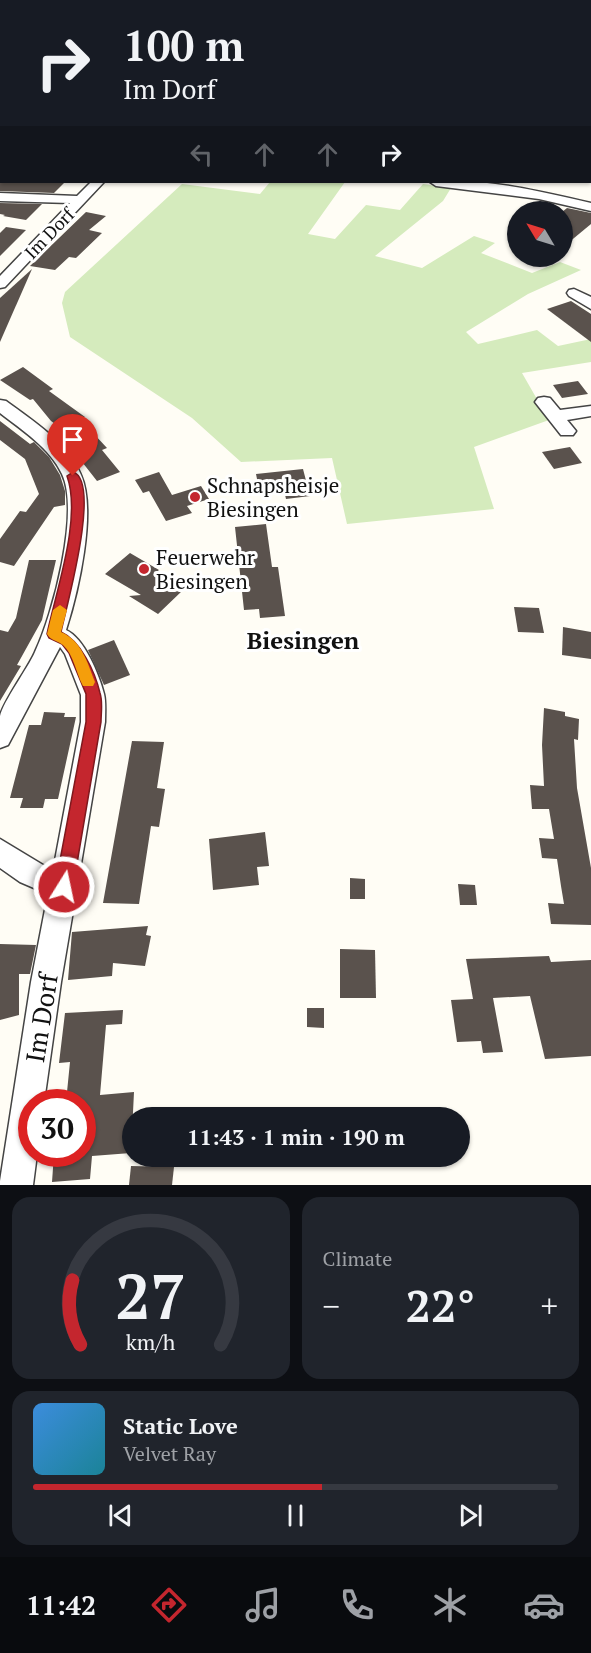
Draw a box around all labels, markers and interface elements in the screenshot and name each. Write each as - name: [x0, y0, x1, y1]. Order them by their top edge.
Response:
- text: 100 m: [123, 17, 244, 73]
- icon: right: [24, 24, 102, 102]
- text: Im Dorf: [123, 71, 216, 107]
- icon: left: [185, 138, 218, 171]
- icon: ahead: [248, 138, 281, 171]
- icon: ahead: [311, 138, 344, 171]
- icon: right: [374, 138, 407, 171]
- street label: Im Dorf: [19, 201, 80, 264]
- north arrow: [507, 201, 573, 267]
- map controls: [507, 201, 573, 267]
- pin: [47, 414, 98, 476]
- icon: arrive: [56, 423, 89, 456]
- place label: Schnapsheisje Biesingen: [207, 471, 339, 523]
- marker: Schnapsheisje Biesingen: [188, 490, 202, 504]
- place label: Feuerwehr Biesingen: [156, 543, 255, 595]
- marker: Feuerwehr Biesingen: [137, 562, 151, 576]
- district label: Biesingen: [247, 624, 360, 656]
- position arrow: [32, 855, 96, 919]
- street label: Im Dorf: [17, 969, 65, 1065]
- speed limit sign: 30: [18, 1089, 96, 1167]
- text: 11:43 · 1 min · 190 m: [187, 1122, 405, 1151]
- text: Climate: [323, 1245, 392, 1272]
- text: 27: [115, 1254, 186, 1337]
- text: 22°: [406, 1275, 475, 1335]
- text: −: [323, 1284, 340, 1327]
- text: +: [540, 1284, 558, 1327]
- text: km/h: [126, 1328, 176, 1356]
- text: Static Love: [123, 1411, 238, 1440]
- text: Velvet Ray: [123, 1440, 216, 1467]
- icon: previous: [104, 1499, 137, 1532]
- icon: pause: [279, 1499, 312, 1532]
- icon: next: [454, 1499, 487, 1532]
- icon: directions: [148, 1584, 190, 1626]
- icon: music: [242, 1584, 284, 1626]
- icon: phone: [336, 1584, 378, 1626]
- icon: climate: [429, 1584, 471, 1626]
- icon: car: [523, 1584, 565, 1626]
- text: 11:42: [26, 1587, 96, 1623]

